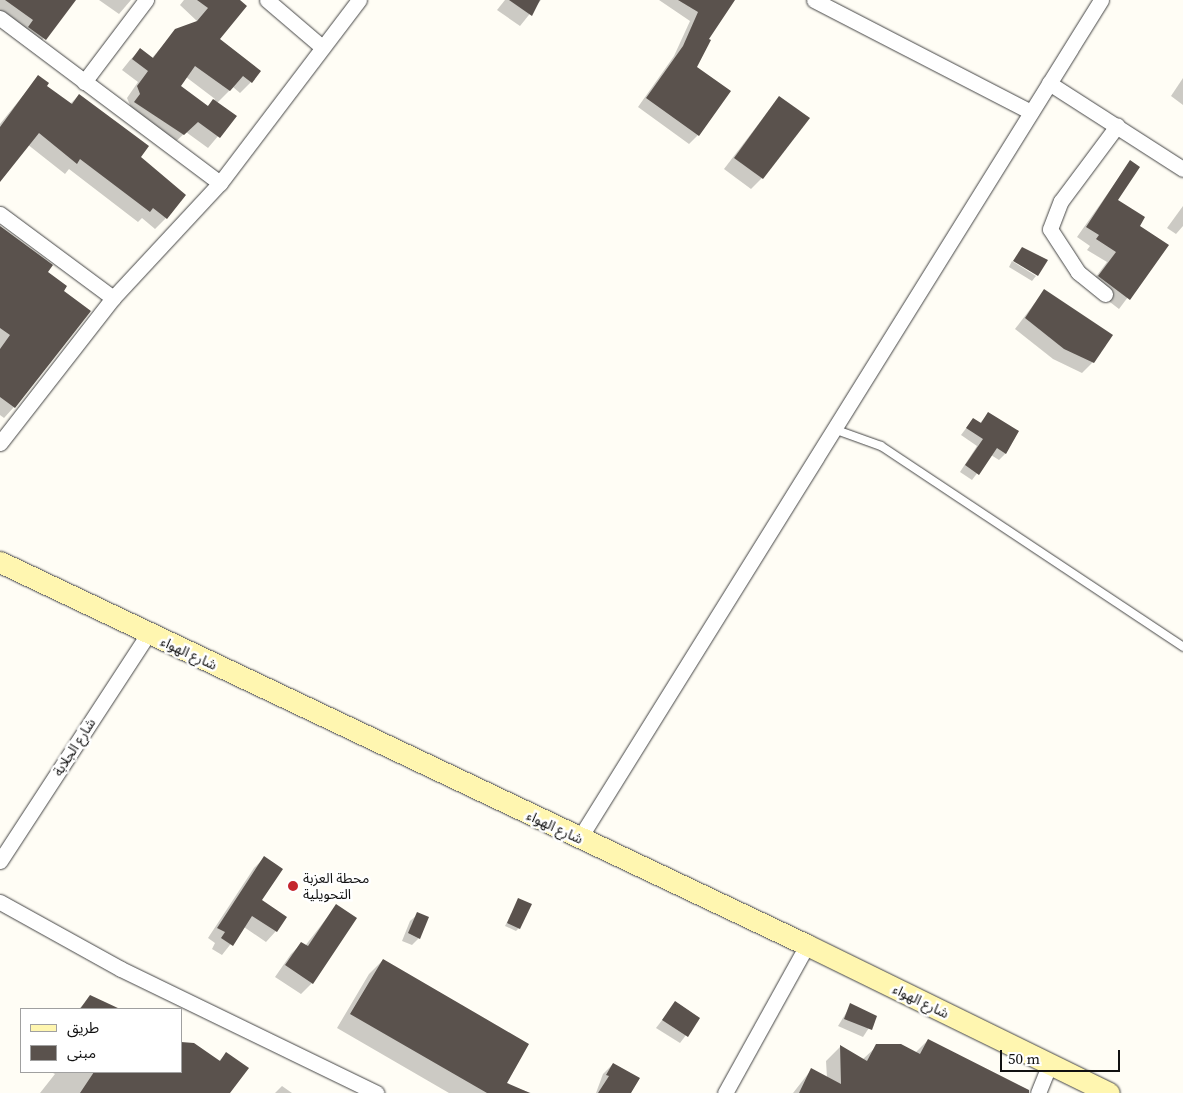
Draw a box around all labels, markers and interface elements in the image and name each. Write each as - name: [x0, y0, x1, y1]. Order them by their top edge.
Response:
- street label: شارع الهواء: [158, 633, 220, 673]
- street label: شارع الجلابة: [49, 715, 99, 779]
- street label: شارع الهواء: [524, 807, 586, 847]
- place label: محطة العزبة التحويلية: [303, 870, 369, 902]
- marker: محطة العزبة التحويلية: [287, 880, 299, 892]
- street label: شارع الهواء: [890, 980, 952, 1022]
- legend: [20, 1008, 182, 1073]
- text: طريق: [67, 1017, 99, 1038]
- scale bar: [1003, 1040, 1123, 1072]
- text: مبنى: [67, 1042, 96, 1063]
- text: 50 m: [1008, 1048, 1040, 1069]

